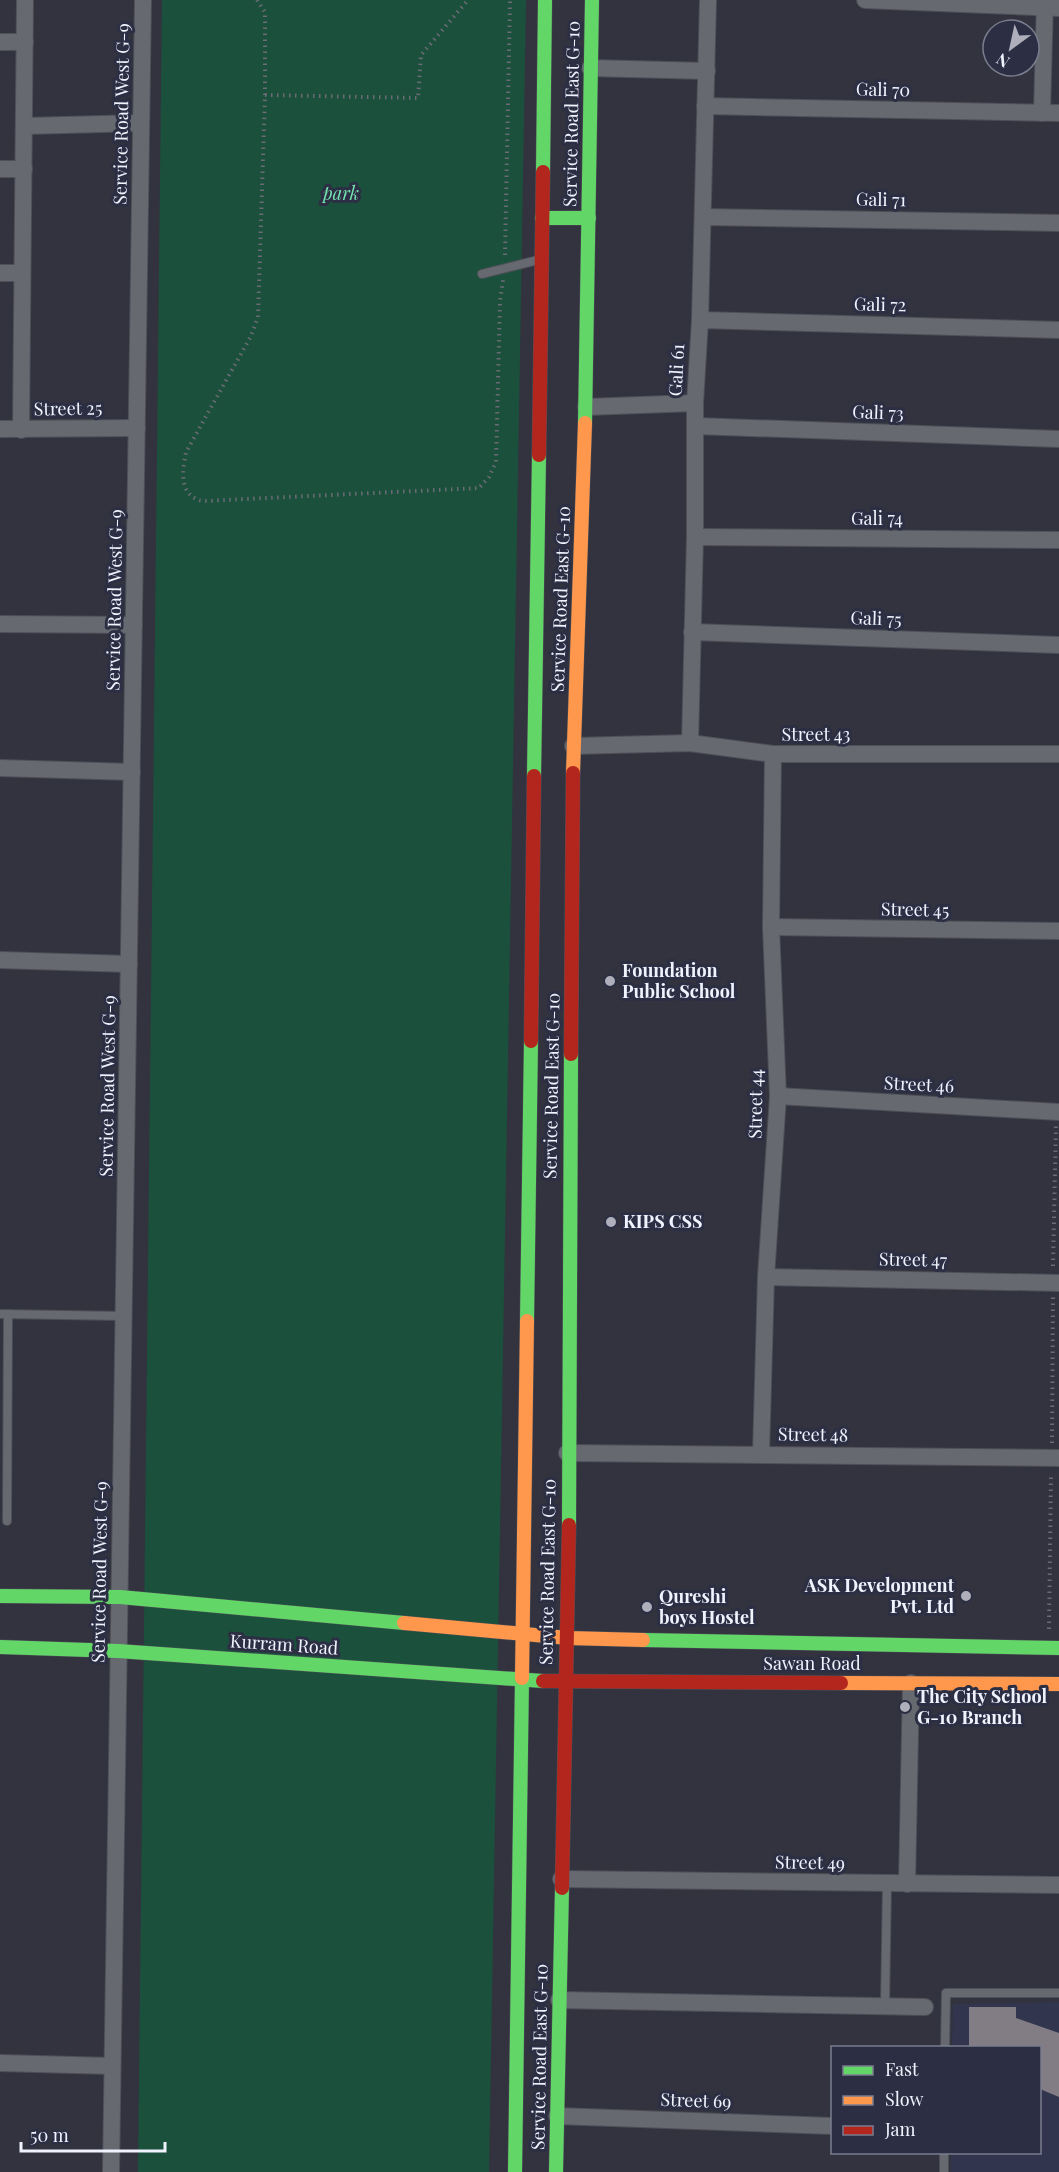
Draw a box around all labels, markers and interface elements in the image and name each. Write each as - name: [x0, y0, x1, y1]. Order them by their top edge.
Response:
- north arrow: [981, 18, 1041, 78]
- street label: Service Road East G-10: [557, 21, 585, 207]
- street label: Service Road West G-9: [107, 23, 135, 205]
- text: N: [992, 49, 1013, 73]
- street label: Gali 70: [856, 77, 910, 101]
- park label: park: [321, 181, 359, 205]
- street label: Gali 71: [856, 187, 907, 211]
- street label: Gali 72: [854, 292, 906, 316]
- street label: Gali 61: [663, 343, 689, 397]
- street label: Street 25: [33, 395, 102, 421]
- street label: Gali 73: [852, 399, 904, 425]
- street label: Service Road East G-10: [545, 505, 575, 692]
- street label: Gali 74: [851, 506, 903, 530]
- street label: Service Road West G-9: [100, 509, 128, 691]
- street label: Gali 75: [850, 605, 902, 631]
- street label: Street 43: [782, 722, 850, 746]
- street label: Street 45: [881, 896, 949, 922]
- place label: Foundation Public School: [622, 958, 736, 1003]
- marker: Foundation Public School: [603, 974, 617, 988]
- street label: Service Road East G-10: [537, 993, 565, 1179]
- street label: Service Road West G-9: [93, 995, 121, 1177]
- street label: Street 44: [742, 1069, 768, 1139]
- street label: Street 46: [883, 1070, 955, 1098]
- place label: KIPS CSS: [623, 1209, 703, 1233]
- marker: KIPS CSS: [604, 1215, 618, 1229]
- street label: Street 47: [879, 1246, 948, 1272]
- street label: Street 48: [778, 1421, 848, 1447]
- street label: Service Road East G-10: [533, 1479, 561, 1665]
- street label: Service Road West G-9: [85, 1481, 113, 1663]
- place label: ASK Development Pvt. Ltd: [804, 1573, 955, 1618]
- place label: Qureshi boys Hostel: [659, 1584, 755, 1629]
- marker: ASK Development Pvt. Ltd: [959, 1589, 973, 1603]
- marker: Qureshi boys Hostel: [640, 1600, 654, 1614]
- street label: Kurram Road: [229, 1628, 340, 1660]
- street label: Sawan Road: [763, 1651, 861, 1675]
- place label: The City School G-10 Branch: [917, 1684, 1047, 1729]
- marker: The City School G-10 Branch: [898, 1700, 912, 1714]
- street label: Street 49: [775, 1849, 845, 1875]
- street label: Service Road East G-10: [525, 1964, 553, 2150]
- legend: [831, 2046, 1041, 2154]
- text: Fast: [885, 2057, 919, 2081]
- street label: Street 69: [660, 2087, 732, 2113]
- text: Slow: [885, 2087, 923, 2111]
- scale bar: [21, 2115, 165, 2153]
- text: Jam: [884, 2117, 915, 2141]
- text: 50 m: [30, 2123, 69, 2147]

